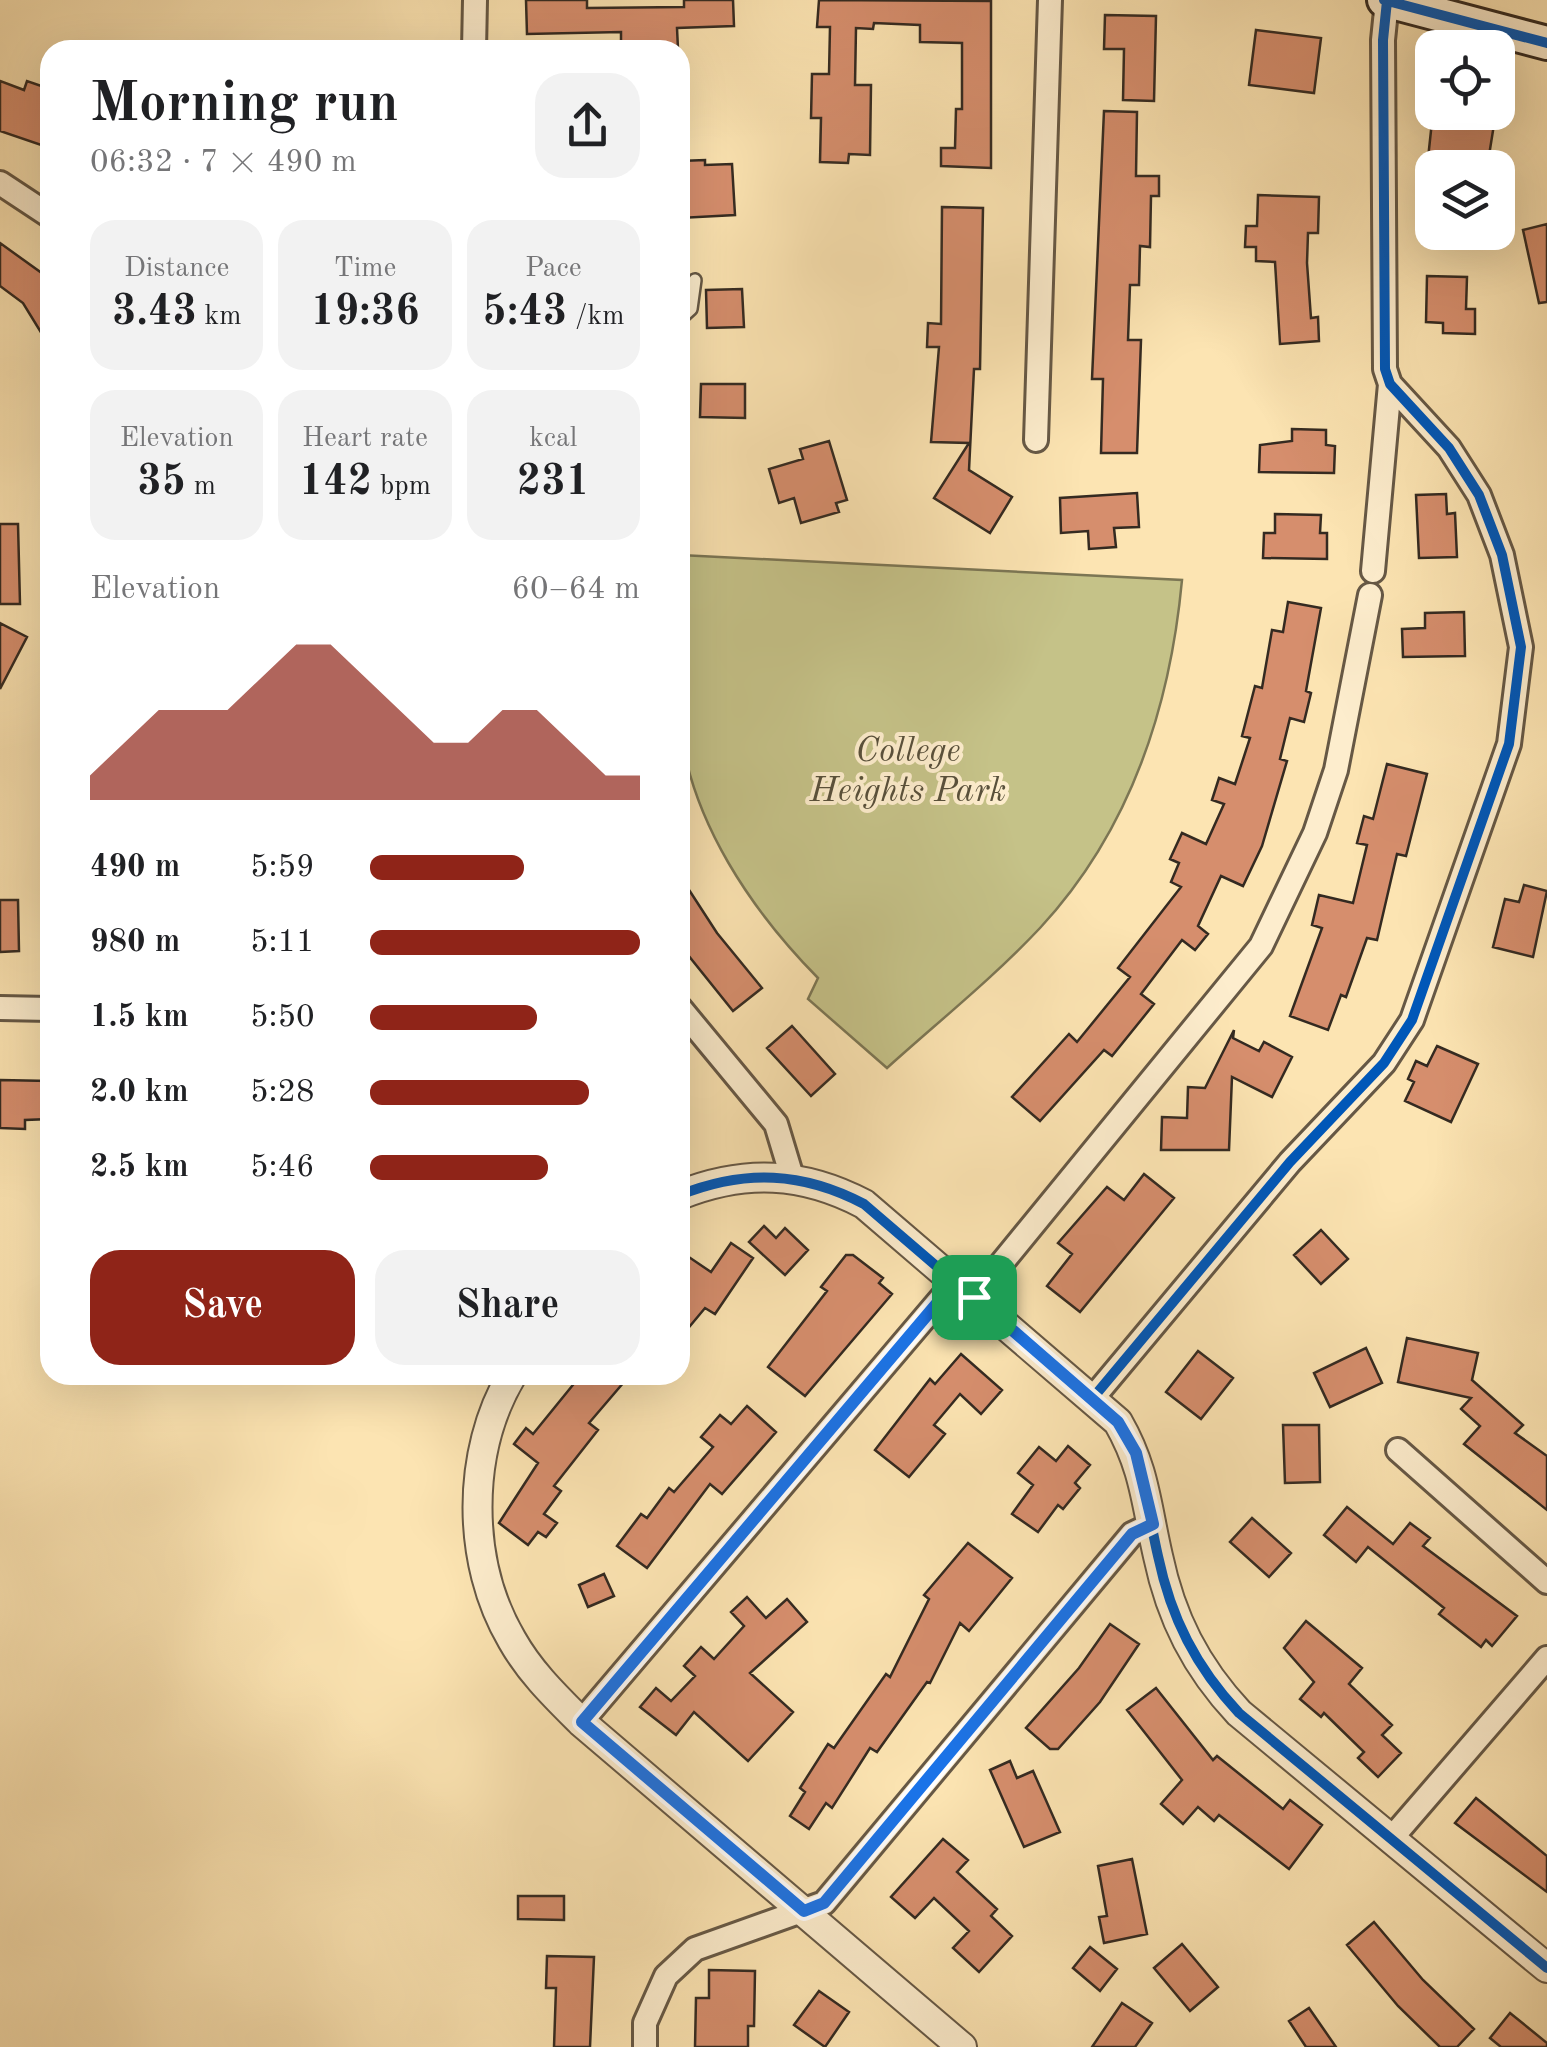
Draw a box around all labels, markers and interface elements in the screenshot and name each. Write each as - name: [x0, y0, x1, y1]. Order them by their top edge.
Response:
- map controls: [1415, 30, 1515, 250]
- button: locate: [1415, 30, 1515, 130]
- button: share: [535, 73, 640, 178]
- text: Morning run: [90, 78, 399, 133]
- text: 06:32 · 7 × 490 m: [90, 147, 357, 179]
- button: layers: [1415, 150, 1515, 250]
- text: Distance: [124, 255, 229, 283]
- text: Time: [334, 255, 396, 283]
- text: Pace: [525, 255, 582, 283]
- text: 3.43: [112, 292, 197, 334]
- text: 19:36: [310, 292, 420, 334]
- text: 5:43: [482, 292, 567, 334]
- text: km: [197, 303, 241, 331]
- text: /km: [567, 303, 624, 331]
- text: Elevation: [120, 425, 234, 453]
- text: Heart rate: [302, 425, 428, 453]
- text: kcal: [529, 425, 577, 453]
- text: 35: [137, 462, 186, 504]
- text: 142: [299, 462, 372, 504]
- text: 231: [517, 462, 590, 504]
- text: m: [186, 473, 216, 501]
- text: bpm: [372, 473, 431, 501]
- text: Elevation: [90, 574, 220, 606]
- text: 60–64 m: [512, 574, 640, 606]
- park label: College Heights Park: [809, 734, 1006, 809]
- text: 490 m: [90, 852, 180, 884]
- text: 5:59: [250, 852, 315, 884]
- text: 980 m: [90, 927, 180, 959]
- text: 5:11: [250, 927, 315, 959]
- text: 1.5 km: [90, 1002, 189, 1034]
- text: 5:50: [250, 1002, 315, 1034]
- text: 2.0 km: [90, 1077, 189, 1109]
- text: 5:28: [250, 1077, 315, 1109]
- text: 2.5 km: [90, 1152, 189, 1184]
- text: 5:46: [250, 1152, 315, 1184]
- button: Save: [90, 1250, 355, 1365]
- button: Share: [375, 1250, 640, 1365]
- pin: [932, 1255, 1017, 1340]
- icon: arrive: [947, 1270, 1002, 1325]

